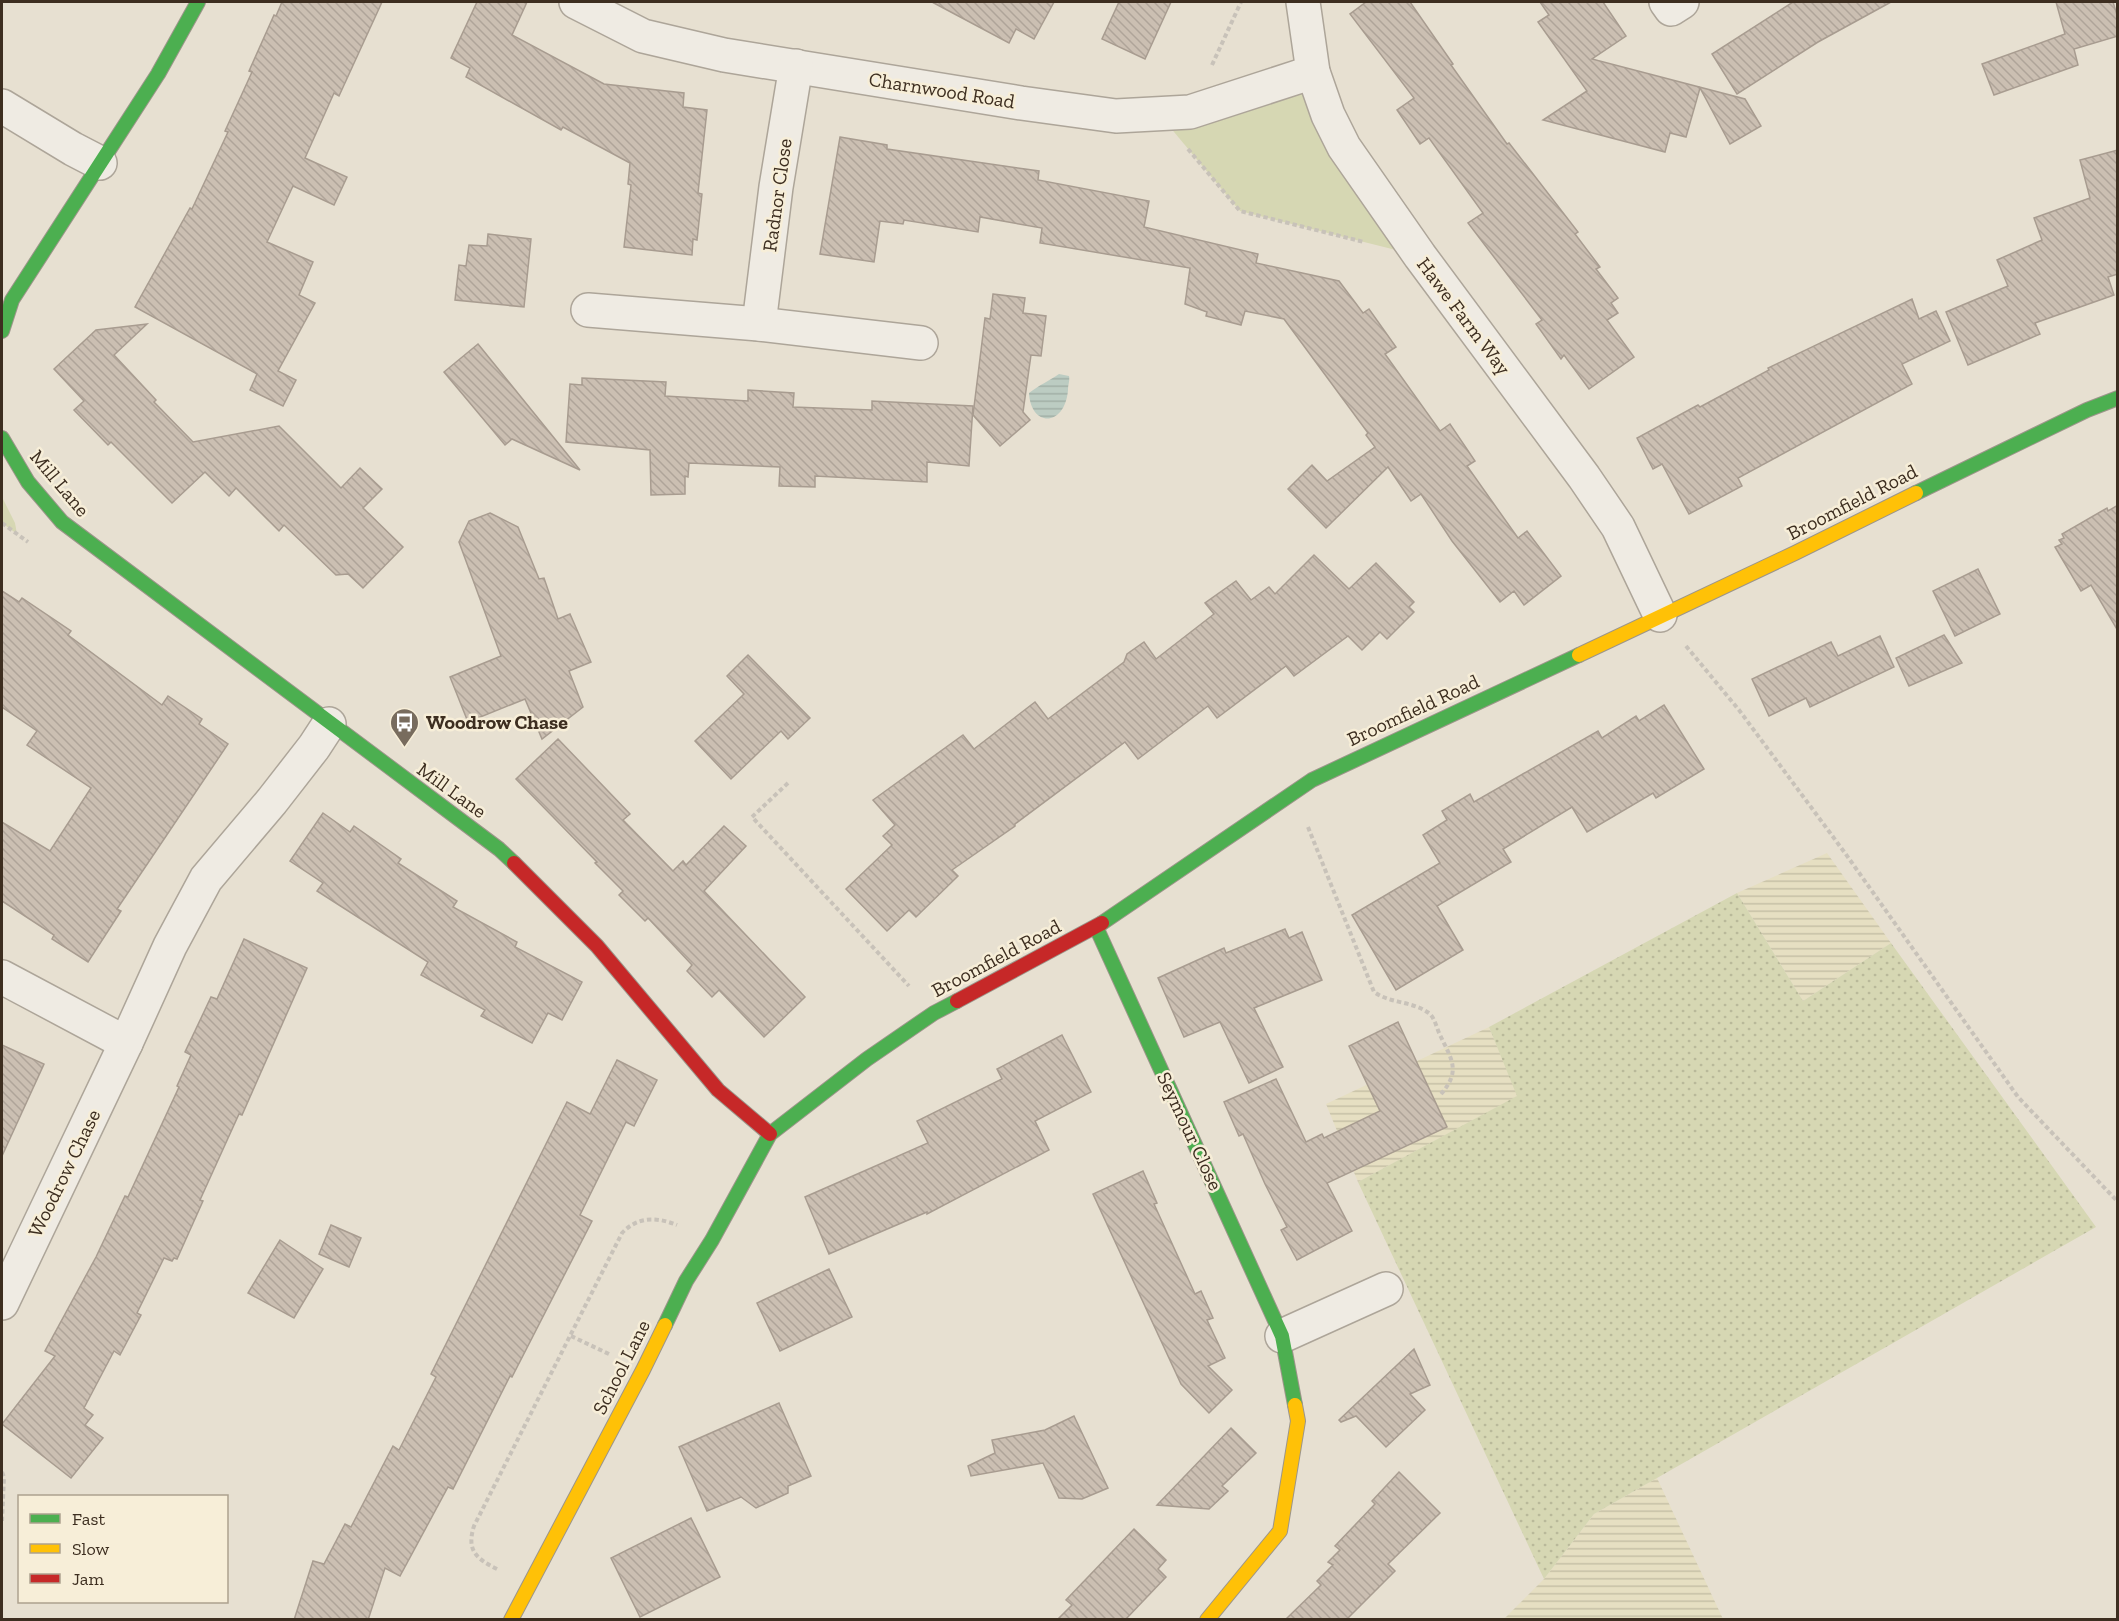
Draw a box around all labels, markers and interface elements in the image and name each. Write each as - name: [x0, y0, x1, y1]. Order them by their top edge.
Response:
- street label: Charnwood Road: [867, 67, 1017, 113]
- street label: Radnor Close: [757, 137, 797, 253]
- street label: Hawe Farm Way: [1412, 253, 1516, 380]
- street label: Mill Lane: [25, 445, 95, 521]
- street label: Broomfield Road: [1783, 459, 1921, 545]
- street label: Broomfield Road: [1343, 669, 1483, 751]
- bus stop icon: Woodrow Chase: [389, 706, 421, 748]
- place label: Woodrow Chase: [426, 710, 568, 734]
- street label: Mill Lane: [413, 757, 491, 823]
- street label: Broomfield Road: [927, 914, 1065, 1002]
- street label: Seymour Close: [1152, 1068, 1228, 1194]
- street label: Woodrow Chase: [23, 1105, 105, 1241]
- street label: School Lane: [587, 1316, 655, 1418]
- legend: [18, 1495, 228, 1603]
- text: Fast: [72, 1508, 105, 1530]
- text: Slow: [72, 1538, 109, 1560]
- text: Jam: [72, 1568, 104, 1590]

